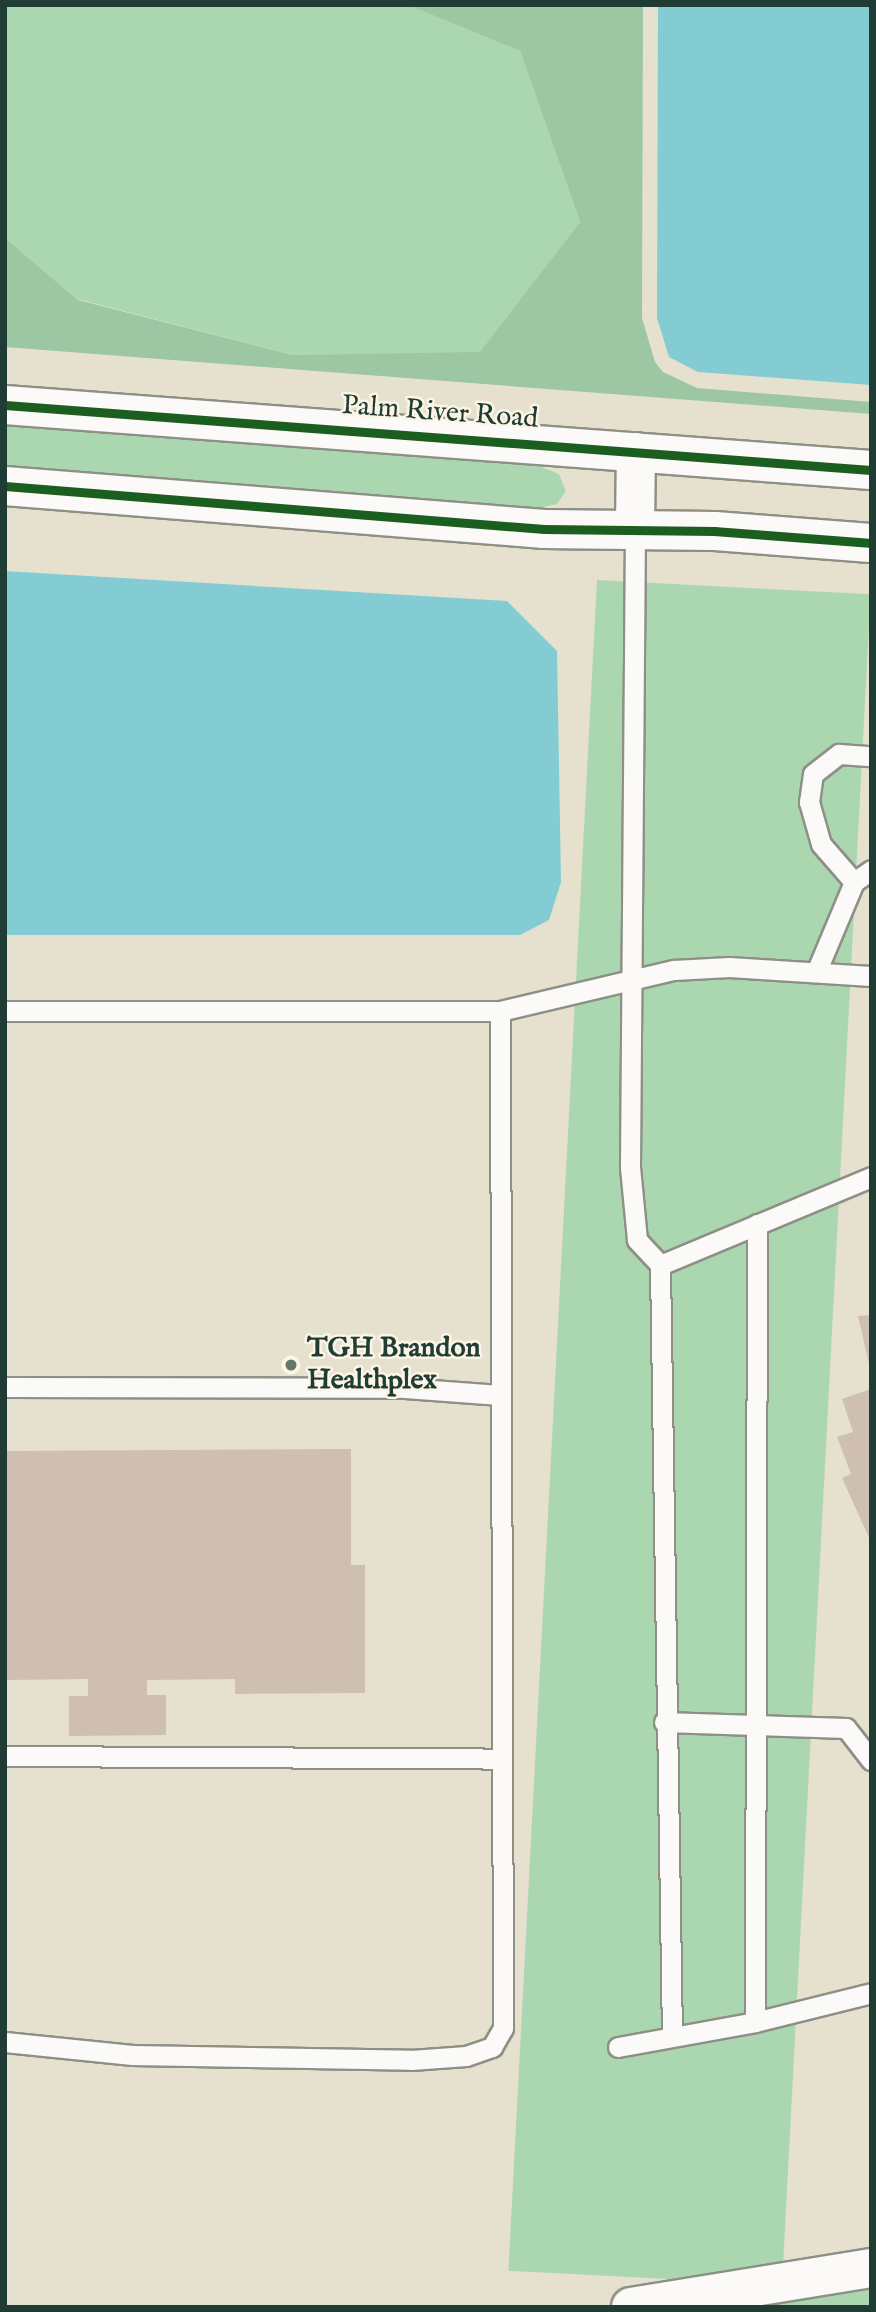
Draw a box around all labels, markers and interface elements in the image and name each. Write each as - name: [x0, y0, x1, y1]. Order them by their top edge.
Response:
- street label: Palm River Road: [341, 389, 539, 437]
- place label: TGH Brandon Healthplex: [307, 1332, 480, 1398]
- marker: TGH Brandon Healthplex: [281, 1355, 301, 1375]

